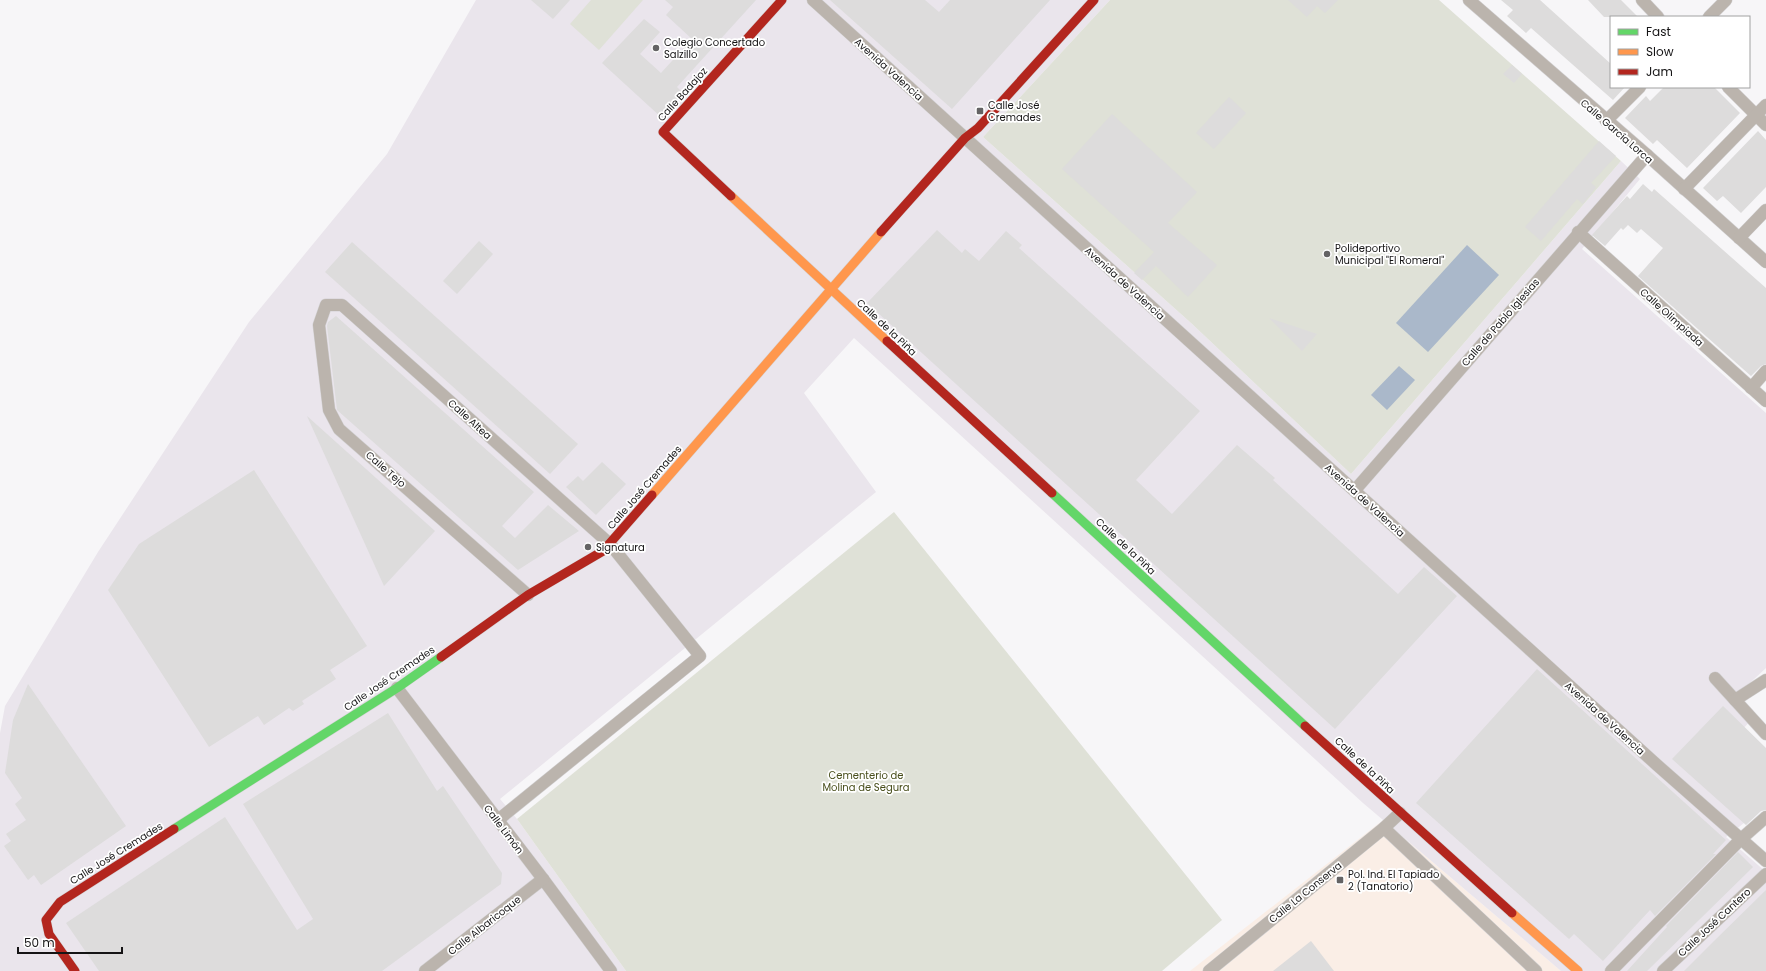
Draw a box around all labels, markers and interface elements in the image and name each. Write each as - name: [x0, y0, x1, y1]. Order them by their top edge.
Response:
- legend: [1610, 16, 1750, 88]
- text: Fast: [1646, 23, 1671, 40]
- place label: Colegio Concertado Salzillo: [664, 35, 765, 62]
- street label: Avenida Valencia: [851, 35, 926, 104]
- marker: Colegio Concertado Salzillo: [651, 43, 661, 53]
- text: Slow: [1646, 43, 1674, 60]
- text: Jam: [1646, 63, 1673, 80]
- street label: Calle Badajoz: [654, 64, 711, 125]
- street label: Calle García Lorca: [1577, 96, 1656, 167]
- place label: Calle José Cremades: [988, 98, 1041, 125]
- marker: Calle José Cremades: [975, 106, 985, 116]
- place label: Polideportivo Municipal "El Romeral": [1335, 241, 1444, 268]
- street label: Avenida de Valencia: [1081, 243, 1168, 323]
- marker: Polideportivo Municipal "El Romeral": [1322, 249, 1332, 259]
- street label: Calle de Pablo Iglesias: [1458, 275, 1543, 370]
- street label: Calle Olimpiada: [1637, 285, 1707, 350]
- street label: Calle de la Piña: [853, 296, 920, 359]
- street label: Calle Altea: [445, 396, 495, 443]
- street label: Calle José Cremades: [604, 442, 685, 533]
- street label: Calle Tejo: [362, 448, 409, 491]
- street label: Avenida de Valencia: [1321, 460, 1408, 540]
- street label: Calle de la Piña: [1092, 515, 1159, 578]
- place label: Signatura: [596, 540, 645, 555]
- marker: Signatura: [583, 542, 593, 552]
- street label: Calle José Cremades: [341, 642, 438, 715]
- street label: Avenida de Valencia: [1561, 678, 1648, 758]
- street label: Calle de la Piña: [1331, 734, 1398, 797]
- park label: Cementerio de Molina de Segura: [822, 768, 910, 795]
- street label: Calle Limón: [480, 802, 527, 857]
- street label: Calle José Cremades: [67, 819, 166, 888]
- street label: Calle La Conserva: [1266, 858, 1345, 927]
- place label: Pol. Ind. El Tapiado 2 (Tanatorio): [1348, 867, 1439, 894]
- marker: Pol. Ind. El Tapiado 2 (Tanatorio): [1335, 875, 1345, 885]
- street label: Calle José Cantero: [1675, 885, 1754, 960]
- street label: Calle Albaricoque: [445, 892, 524, 959]
- scale bar: [18, 929, 122, 955]
- text: 50 m: [24, 934, 55, 951]

